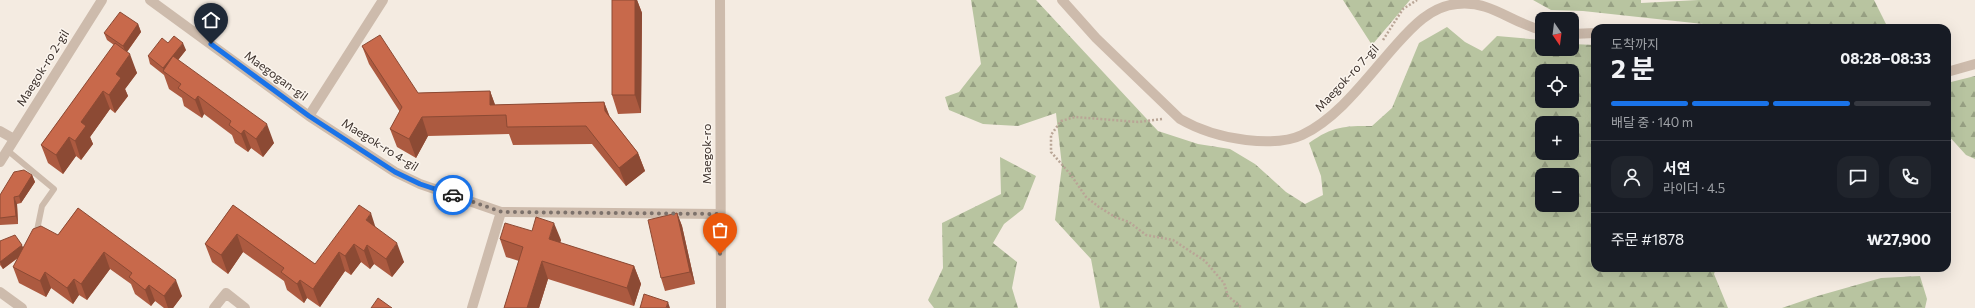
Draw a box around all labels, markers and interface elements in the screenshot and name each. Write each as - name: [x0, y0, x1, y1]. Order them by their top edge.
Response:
- pin: [194, 3, 228, 44]
- icon: home: [200, 9, 222, 31]
- north arrow: [1535, 12, 1579, 56]
- map controls: [1535, 12, 1579, 212]
- street label: Maegok-ro 2-gil: [13, 27, 71, 108]
- text: 도착까지: [1611, 36, 1659, 52]
- street label: Maegok-ro 7-gil: [1311, 41, 1381, 114]
- street label: Maegogan-gil: [242, 48, 311, 103]
- text: 08:28–08:33: [1840, 49, 1931, 67]
- text: 2 분: [1611, 52, 1655, 83]
- button: locate: [1535, 64, 1579, 108]
- text: 배달 중 · 140 m: [1611, 114, 1693, 130]
- street label: Maegok-ro 4-gil: [340, 115, 421, 173]
- button: +: [1535, 116, 1579, 160]
- street label: Maegok-ro: [699, 124, 713, 184]
- button: person: [1611, 156, 1653, 198]
- button: chat: [1837, 156, 1879, 198]
- button: phone: [1889, 156, 1931, 198]
- text: 서연: [1663, 159, 1691, 177]
- button: −: [1535, 168, 1579, 212]
- courier: [433, 175, 473, 215]
- text: 라이더 · 4.5: [1663, 180, 1725, 196]
- icon: car: [442, 184, 464, 206]
- pin: [703, 213, 737, 254]
- icon: bag: [709, 219, 731, 241]
- text: 주문 #1878: [1611, 230, 1684, 248]
- text: ₩27,900: [1867, 230, 1931, 248]

